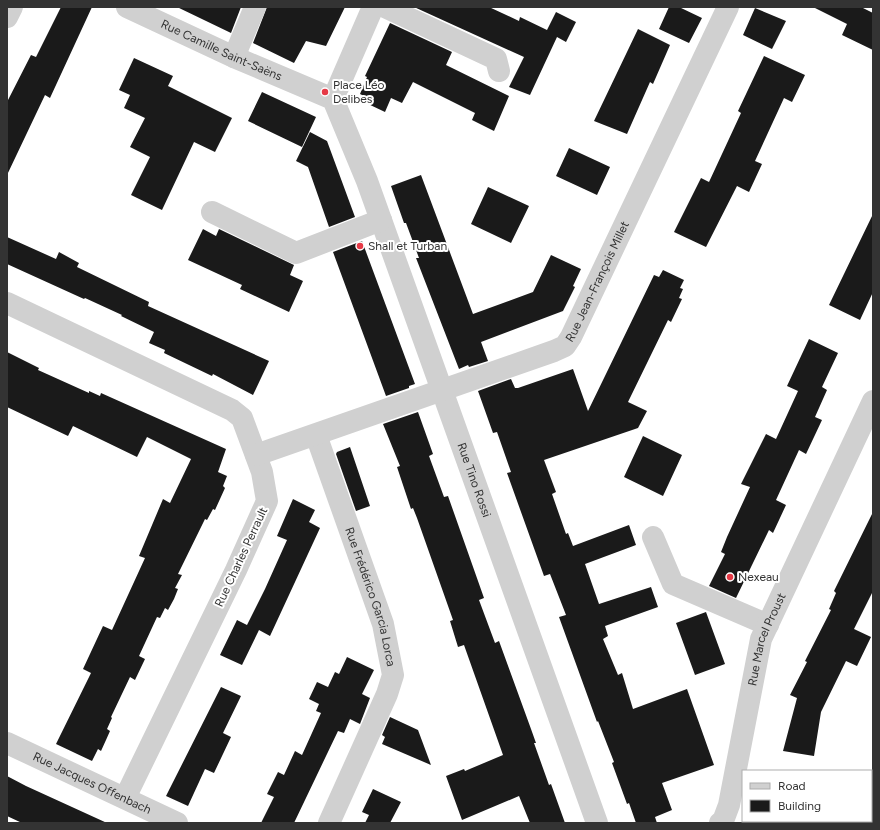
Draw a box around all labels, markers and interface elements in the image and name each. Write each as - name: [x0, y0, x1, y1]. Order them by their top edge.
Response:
- street label: Rue Camille Saint-Saëns: [159, 17, 285, 84]
- place label: Place Léo Delibes: [333, 78, 385, 106]
- marker: Place Léo Delibes: [320, 87, 330, 97]
- street label: Rue Jean-François Millet: [563, 219, 632, 345]
- place label: Shall et Turban: [368, 239, 447, 253]
- marker: Shall et Turban: [355, 241, 365, 251]
- street label: Rue Tino Rossi: [454, 441, 494, 519]
- street label: Rue Charles Perrault: [212, 504, 270, 609]
- street label: Rue Frédérico Garcia Lorca: [342, 525, 398, 668]
- place label: Nexeau: [738, 570, 779, 584]
- marker: Nexeau: [725, 572, 735, 582]
- street label: Rue Marcel Proust: [745, 590, 789, 687]
- street label: Rue Jacques Offenbach: [31, 749, 154, 817]
- legend: [742, 770, 872, 822]
- text: Road: [778, 779, 806, 793]
- text: Building: [778, 799, 821, 813]

